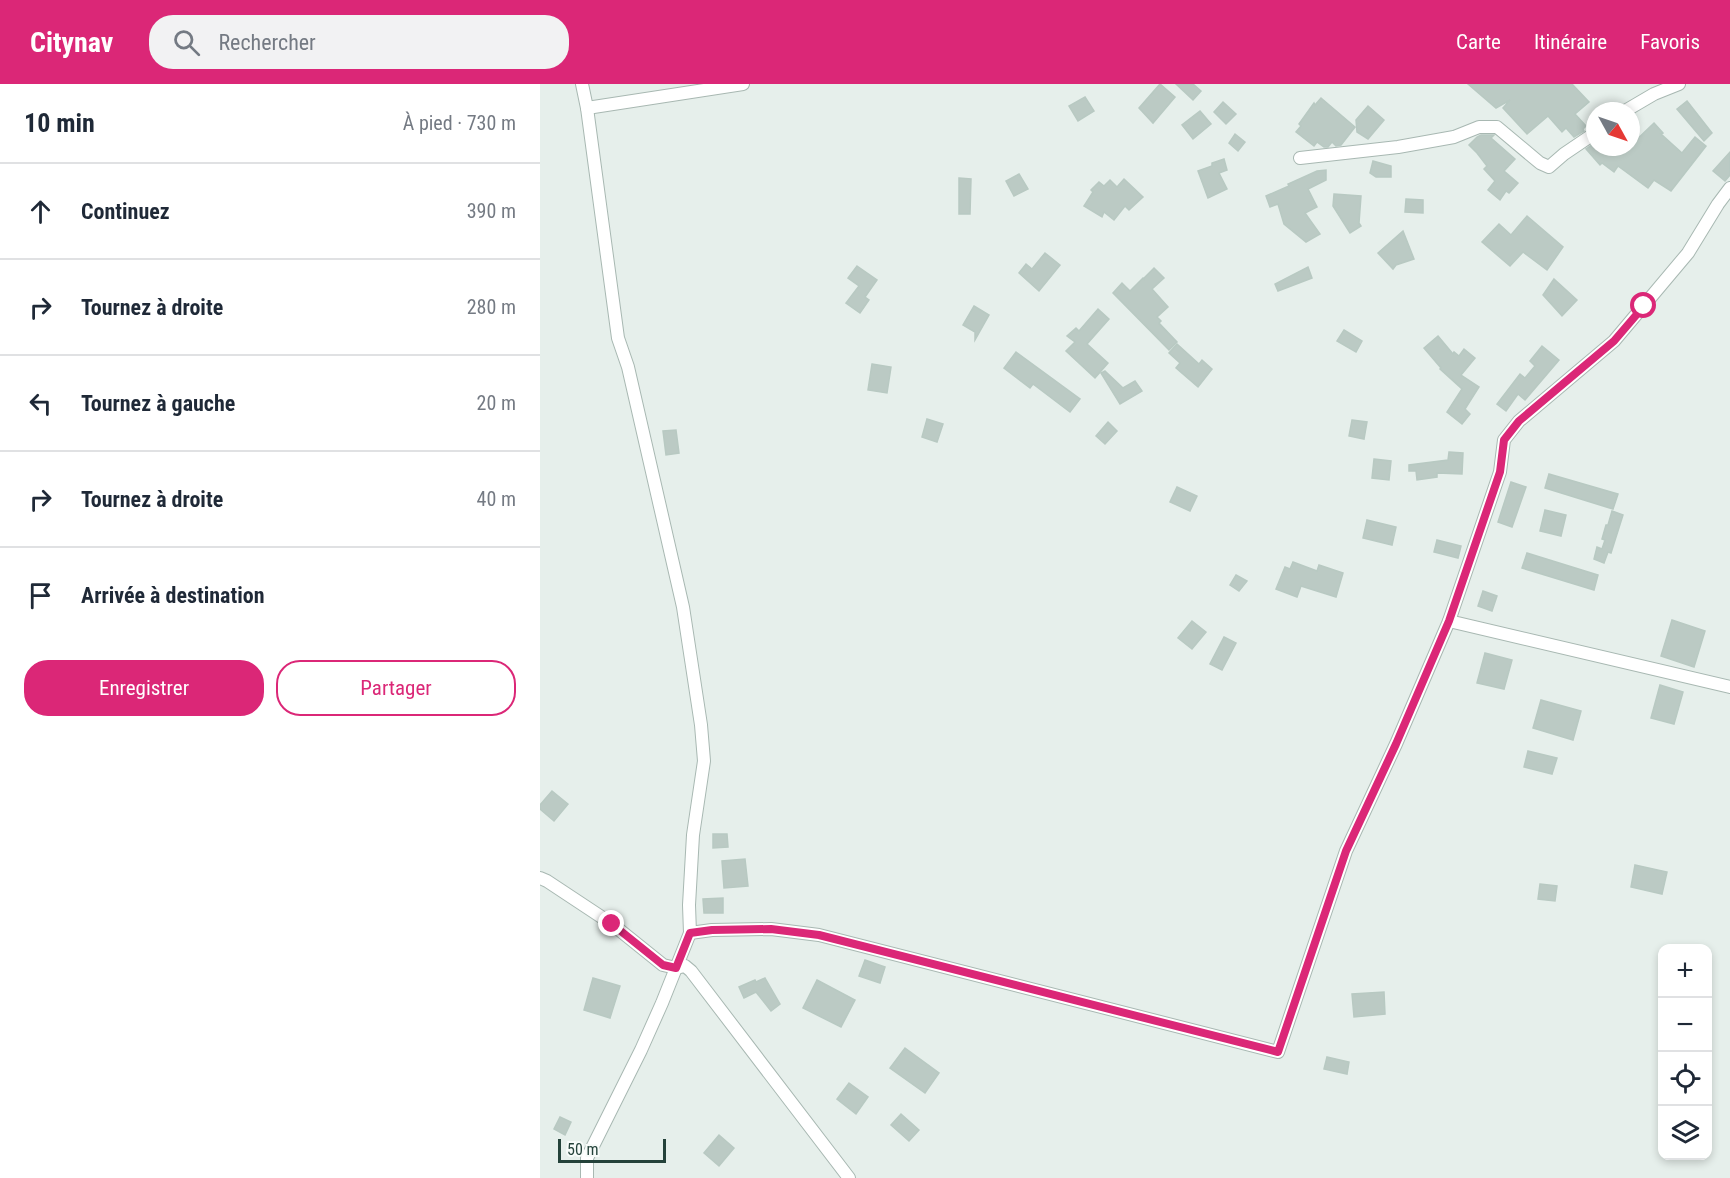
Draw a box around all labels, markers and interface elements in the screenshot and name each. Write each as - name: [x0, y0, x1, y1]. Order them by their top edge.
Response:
- search box: [149, 15, 569, 69]
- text: Citynav: [30, 26, 113, 59]
- icon: search: [170, 26, 203, 59]
- text: Rechercher: [218, 30, 316, 55]
- text: Carte: [1456, 30, 1501, 54]
- text: Itinéraire: [1534, 30, 1607, 54]
- text: Favoris: [1640, 30, 1700, 54]
- north arrow: [1586, 102, 1640, 156]
- text: 10 min: [24, 108, 95, 138]
- text: À pied · 730 m: [403, 111, 516, 135]
- icon: ahead: [24, 195, 57, 228]
- text: Continuez: [81, 199, 170, 224]
- text: 390 m: [467, 199, 516, 223]
- icon: right: [24, 291, 57, 324]
- route start: [1630, 292, 1656, 318]
- text: Tournez à droite: [81, 295, 223, 320]
- text: 280 m: [467, 295, 516, 319]
- icon: left: [24, 387, 57, 420]
- text: Tournez à gauche: [81, 391, 235, 416]
- text: 20 m: [477, 391, 516, 415]
- icon: right: [24, 483, 57, 516]
- text: Tournez à droite: [81, 487, 223, 512]
- text: 40 m: [477, 487, 516, 511]
- icon: arrive: [24, 579, 57, 612]
- text: Arrivée à destination: [81, 583, 265, 608]
- button: Enregistrer: [24, 660, 264, 716]
- button: Partager: [276, 660, 516, 716]
- route end: [598, 910, 624, 936]
- map controls: [1658, 944, 1712, 1160]
- button: +: [1658, 944, 1712, 998]
- button: −: [1658, 998, 1712, 1052]
- button: locate: [1658, 1052, 1712, 1106]
- button: layers: [1658, 1106, 1712, 1160]
- scale bar: [558, 1136, 666, 1164]
- text: 50 m: [567, 1140, 599, 1159]

